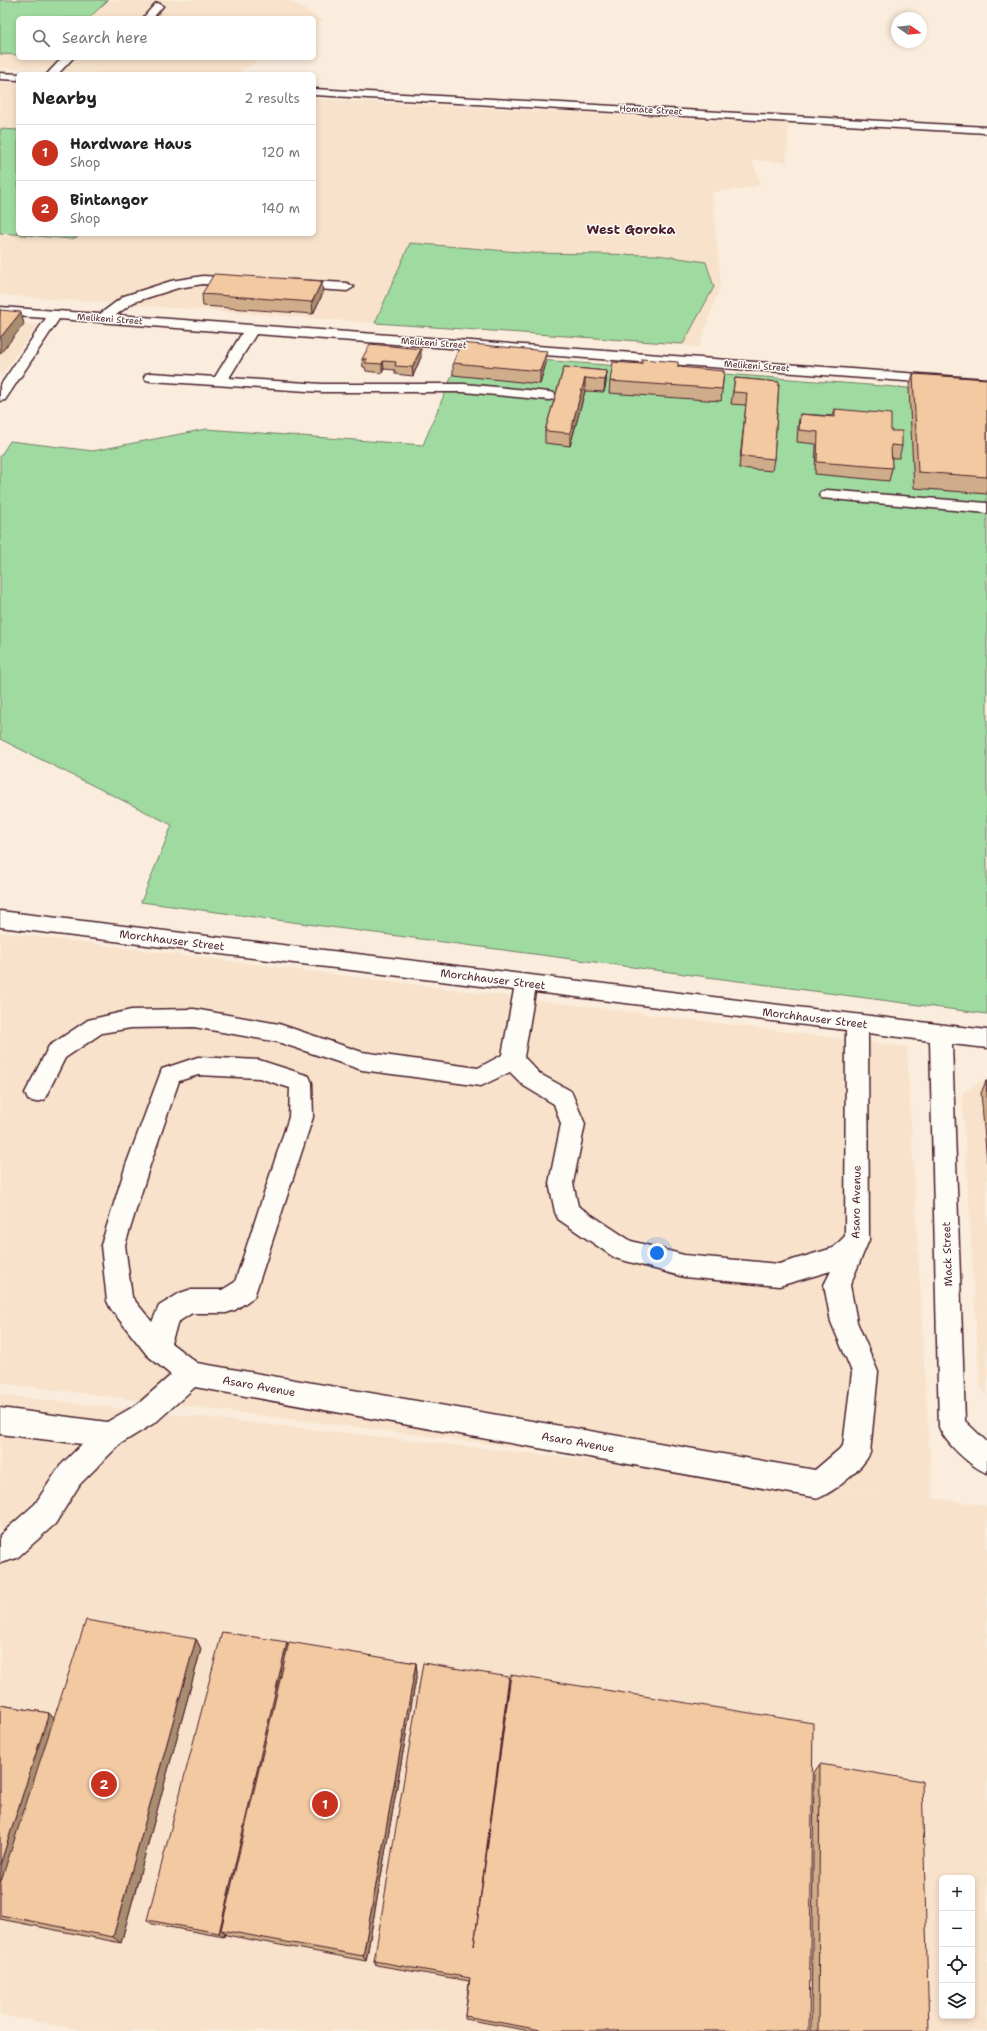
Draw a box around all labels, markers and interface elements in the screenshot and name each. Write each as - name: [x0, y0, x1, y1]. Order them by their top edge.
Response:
- north arrow: [891, 12, 927, 48]
- search box: [16, 16, 316, 60]
- icon: search: [30, 27, 52, 49]
- text: Search here: [62, 28, 148, 48]
- text: Nearby: [32, 87, 97, 109]
- text: 2 results: [244, 90, 300, 107]
- street label: Homate Street: [619, 102, 683, 118]
- text: Hardware Haus: [70, 134, 192, 154]
- text: 1: [42, 144, 48, 161]
- text: 120 m: [262, 144, 300, 161]
- text: Shop: [70, 154, 100, 171]
- text: Bintangor: [70, 190, 148, 210]
- text: 2: [40, 200, 50, 217]
- text: 140 m: [261, 200, 300, 217]
- text: Shop: [70, 210, 100, 227]
- district label: West Goroka: [587, 221, 676, 238]
- street label: Melikeni Street: [77, 311, 143, 327]
- street label: Melikeni Street: [401, 335, 467, 351]
- street label: Melikeni Street: [724, 358, 790, 374]
- street label: Morchhauser Street: [118, 927, 226, 954]
- street label: Morchhauser Street: [439, 966, 547, 993]
- street label: Morchhauser Street: [761, 1005, 869, 1032]
- street label: Asaro Avenue: [848, 1165, 865, 1239]
- street label: Mack Street: [939, 1221, 956, 1287]
- your location: [647, 1243, 667, 1263]
- street label: Asaro Avenue: [221, 1373, 297, 1400]
- street label: Asaro Avenue: [540, 1429, 616, 1456]
- pin: 2: [91, 1769, 117, 1799]
- pin: 1: [312, 1789, 338, 1819]
- map controls: [939, 1875, 975, 2019]
- button: +: [939, 1875, 975, 1911]
- button: −: [939, 1911, 975, 1947]
- button: locate: [939, 1947, 975, 1983]
- button: layers: [939, 1983, 975, 2019]

